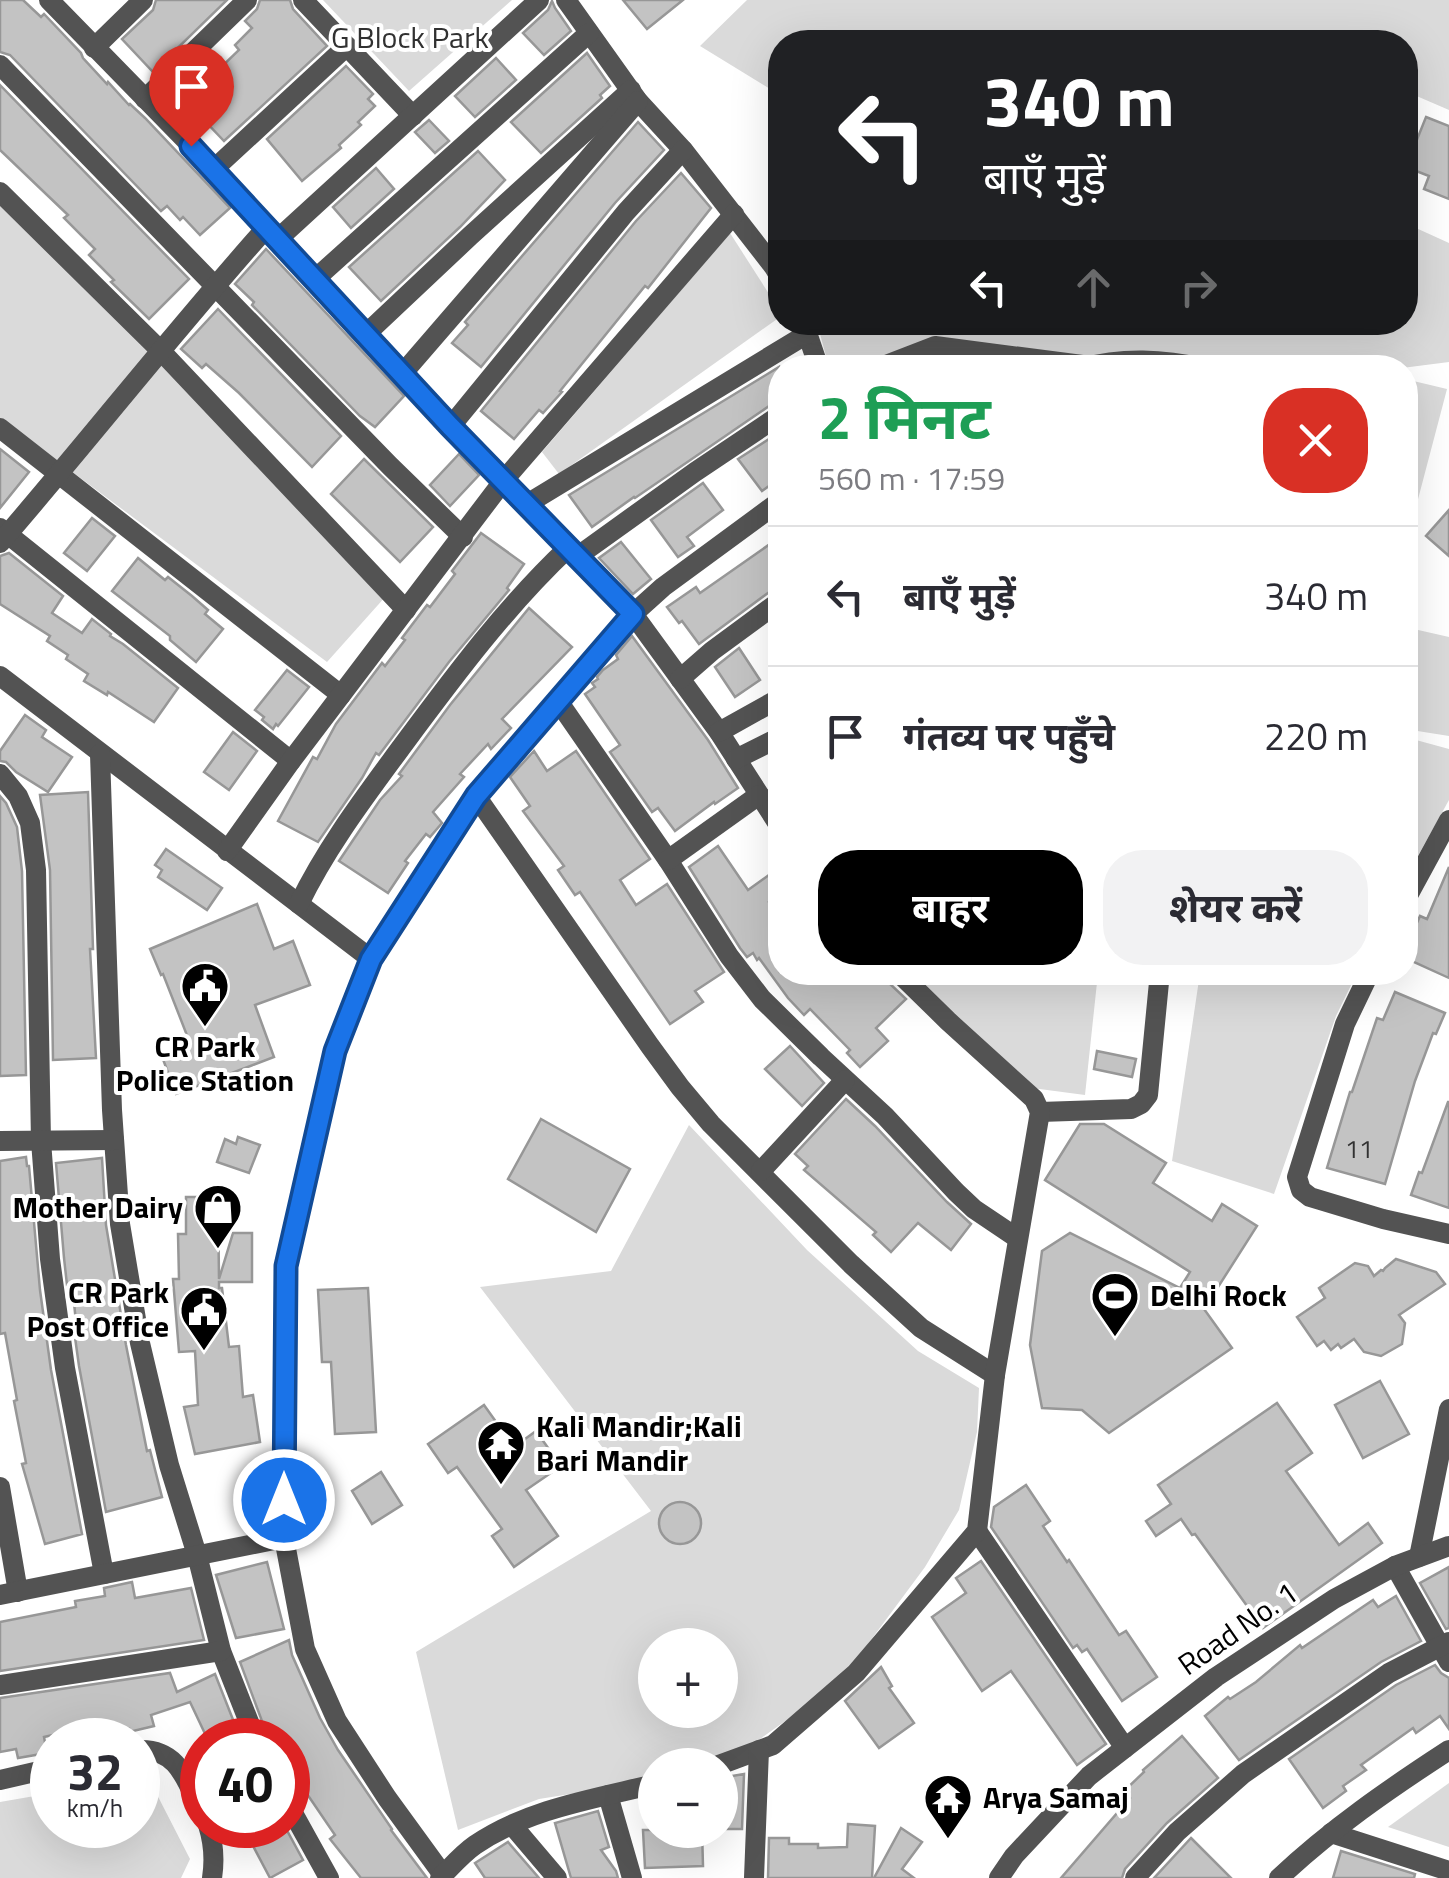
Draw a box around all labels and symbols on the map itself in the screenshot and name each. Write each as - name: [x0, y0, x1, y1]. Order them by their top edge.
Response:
- park label: G Block Park: [331, 14, 489, 60]
- pin: [149, 44, 234, 147]
- public building icon: CR Park Police Station: [179, 960, 231, 1028]
- place label: CR Park Police Station: [116, 1023, 294, 1103]
- house number: 11: [1345, 1130, 1373, 1168]
- shop icon: Mother Dairy: [192, 1182, 244, 1250]
- place label: Mother Dairy: [13, 1184, 183, 1230]
- place label: CR Park Post Office: [26, 1269, 170, 1349]
- sports icon: Delhi Rock: [1089, 1270, 1141, 1338]
- place label: Delhi Rock: [1150, 1272, 1287, 1318]
- public building icon: CR Park Post Office: [178, 1284, 230, 1352]
- place label: Kali Mandir;Kali Bari Mandir: [536, 1403, 742, 1483]
- temple icon: Kali Mandir;Kali Bari Mandir: [475, 1418, 527, 1486]
- position arrow: [232, 1448, 336, 1552]
- street label: Road No. 1: [1168, 1570, 1307, 1686]
- speed limit sign: 40: [180, 1718, 310, 1848]
- temple icon: Arya Samaj: [922, 1772, 974, 1840]
- place label: Arya Samaj: [983, 1774, 1129, 1820]

